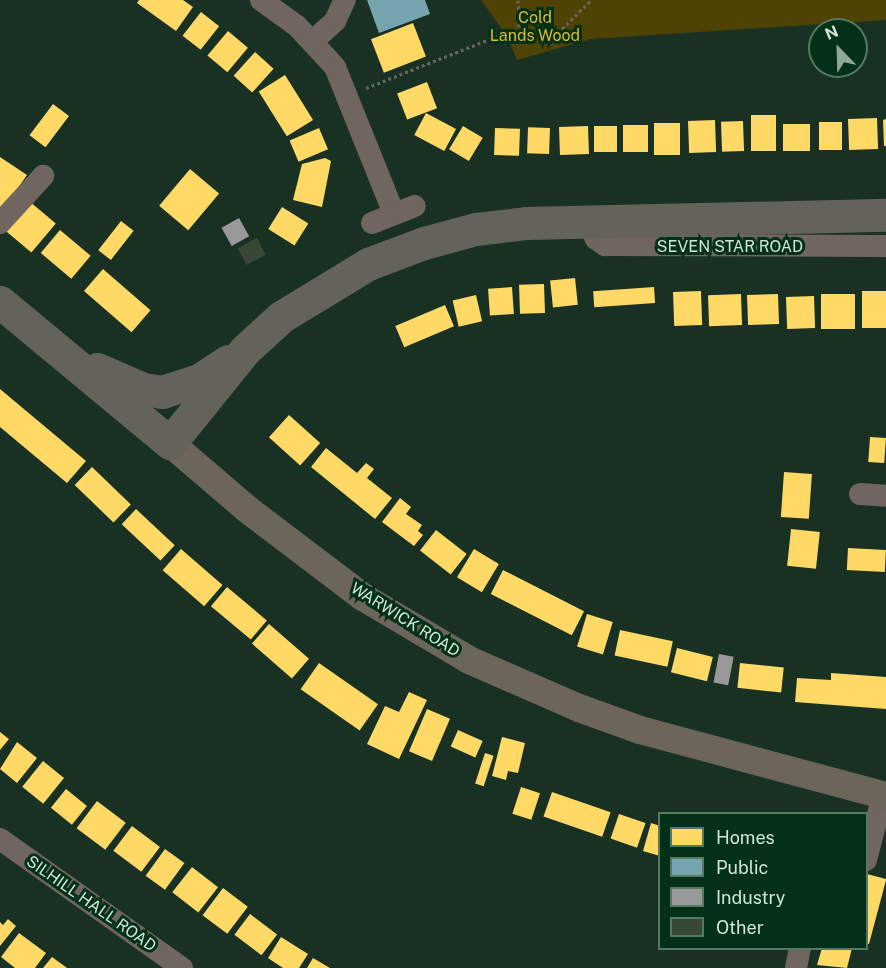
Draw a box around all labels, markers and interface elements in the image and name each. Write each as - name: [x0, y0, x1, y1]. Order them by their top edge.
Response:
- park label: Cold Lands Wood: [490, 8, 580, 46]
- north arrow: [808, 18, 868, 78]
- text: N: [822, 22, 841, 44]
- street label: SEVEN STAR ROAD: [657, 237, 803, 257]
- street label: WARWICK ROAD: [347, 579, 463, 661]
- legend: [658, 812, 868, 950]
- text: Homes: [716, 827, 775, 848]
- street label: SILHILL HALL ROAD: [22, 852, 160, 956]
- text: Public: [716, 857, 768, 878]
- text: Industry: [716, 887, 785, 908]
- text: Other: [716, 917, 764, 938]

